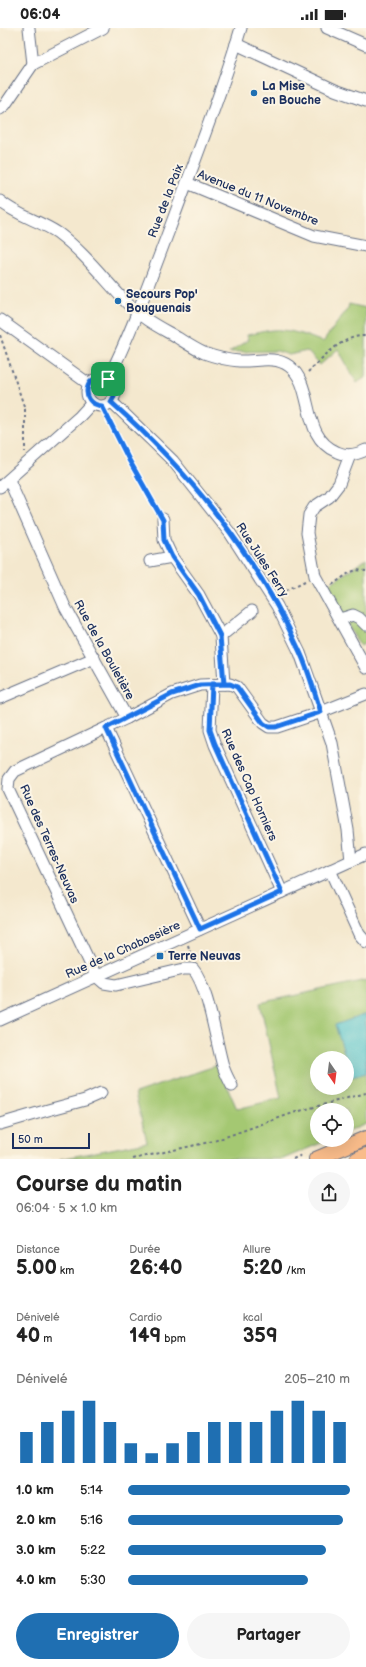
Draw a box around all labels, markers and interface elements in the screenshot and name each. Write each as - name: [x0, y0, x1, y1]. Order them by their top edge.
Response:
- text: 06:04: [20, 5, 60, 24]
- place label: La Mise en Bouche: [262, 79, 321, 108]
- marker: La Mise en Bouche: [249, 88, 259, 98]
- street label: Rue de la Paix: [145, 162, 187, 240]
- street label: Avenue du 11 Novembre: [195, 167, 321, 229]
- place label: Secours Pop' Bouguenais: [126, 287, 198, 316]
- marker: Secours Pop' Bouguenais: [113, 296, 123, 306]
- pin: [91, 362, 125, 396]
- icon: arrive: [97, 368, 119, 390]
- street label: Rue Jules Ferry: [232, 520, 292, 600]
- street label: Rue de la Bouletière: [70, 598, 138, 702]
- street label: Rue des Cap Horniers: [218, 727, 281, 843]
- street label: Rue des Terres-Neuvas: [16, 782, 82, 906]
- street label: Rue de la Chabossière: [63, 918, 183, 982]
- place label: Terre Neuvas: [168, 949, 241, 964]
- marker: Terre Neuvas: [155, 951, 165, 961]
- north arrow: [310, 1051, 354, 1095]
- map controls: [310, 1051, 354, 1147]
- button: locate: [310, 1103, 354, 1147]
- scale bar: [12, 1131, 90, 1150]
- text: 50 m: [18, 1133, 43, 1146]
- text: Course du matin: [16, 1171, 182, 1198]
- button: share: [308, 1172, 350, 1214]
- text: 06:04 · 5 × 1.0 km: [16, 1200, 117, 1216]
- text: Distance: [16, 1243, 60, 1256]
- text: Durée: [129, 1243, 160, 1256]
- text: Allure: [243, 1243, 271, 1256]
- text: 5.00: [16, 1256, 57, 1280]
- text: 26:40: [129, 1256, 182, 1280]
- text: 5:20: [243, 1256, 283, 1280]
- text: km: [57, 1264, 74, 1277]
- text: /km: [283, 1264, 306, 1277]
- text: Dénivelé: [16, 1311, 60, 1324]
- text: Cardio: [129, 1311, 162, 1324]
- text: kcal: [243, 1311, 262, 1324]
- text: 40: [16, 1324, 40, 1348]
- text: 149: [129, 1324, 161, 1348]
- text: 359: [243, 1324, 278, 1348]
- text: m: [40, 1332, 52, 1345]
- text: bpm: [161, 1332, 186, 1345]
- text: Dénivelé: [16, 1371, 67, 1387]
- text: 205–210 m: [284, 1371, 350, 1387]
- text: 1.0 km: [16, 1482, 54, 1498]
- text: 5:14: [80, 1482, 103, 1498]
- text: 2.0 km: [16, 1512, 56, 1528]
- text: 5:16: [80, 1512, 103, 1528]
- text: 3.0 km: [16, 1542, 56, 1558]
- text: 5:22: [80, 1542, 105, 1558]
- text: 4.0 km: [16, 1572, 56, 1588]
- text: 5:30: [80, 1572, 106, 1588]
- button: Enregistrer: [16, 1613, 179, 1659]
- button: Partager: [187, 1613, 350, 1659]

